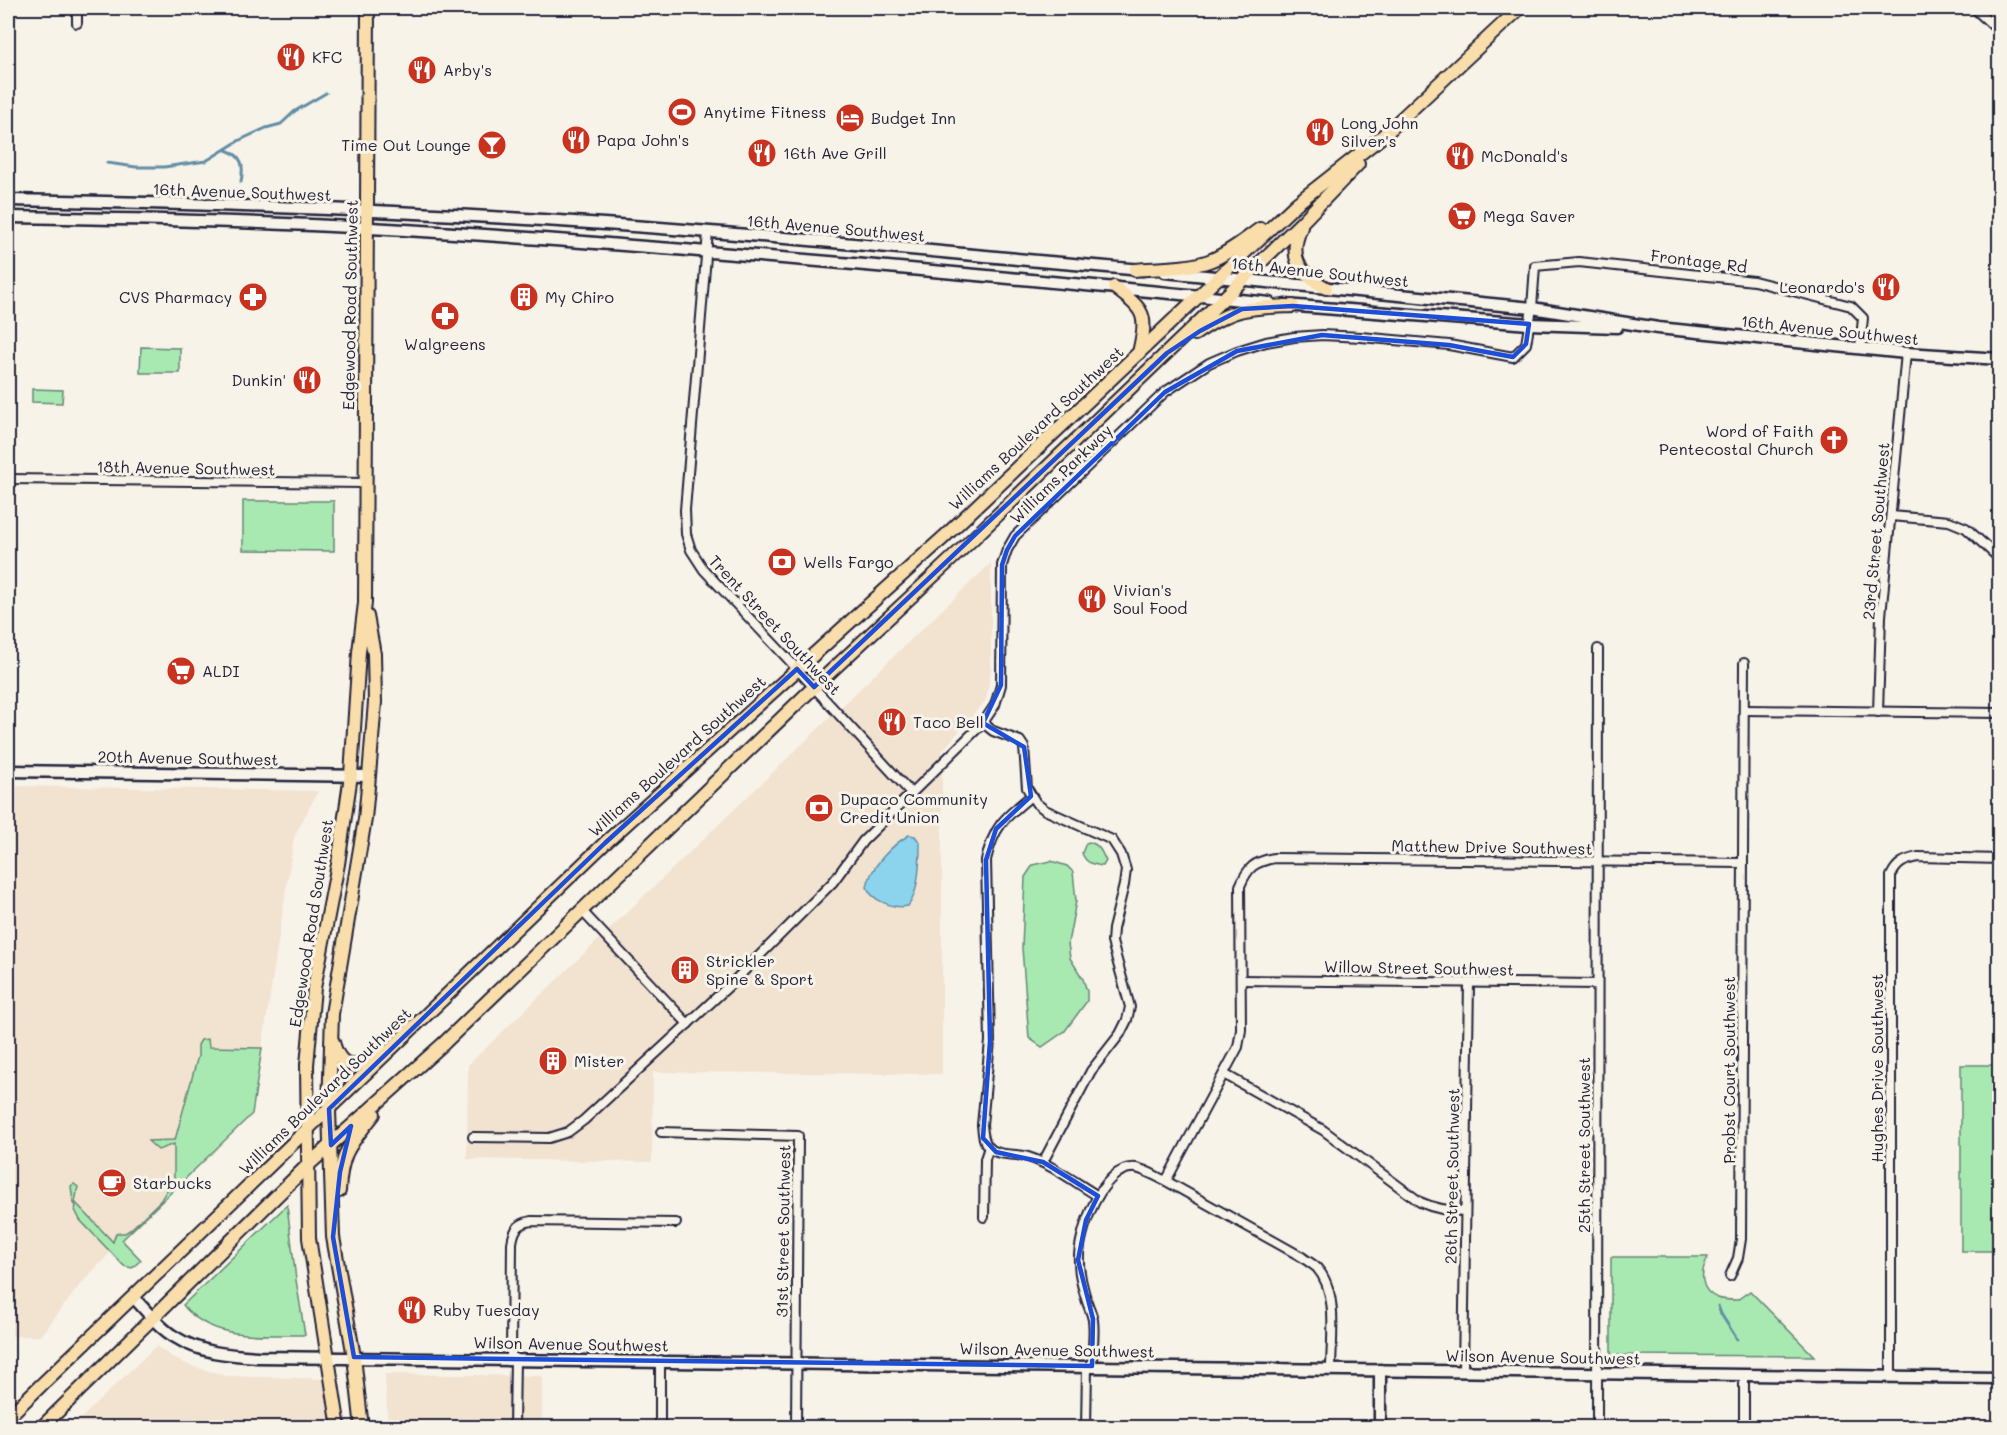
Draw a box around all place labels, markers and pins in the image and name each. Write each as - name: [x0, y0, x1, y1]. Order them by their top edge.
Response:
- restaurant icon: KFC: [275, 41, 307, 73]
- place label: KFC: [312, 46, 342, 67]
- restaurant icon: Arby's: [406, 54, 438, 86]
- place label: Arby's: [443, 59, 492, 80]
- sports icon: Anytime Fitness: [666, 96, 698, 128]
- place label: Anytime Fitness: [703, 101, 826, 122]
- hotel icon: Budget Inn: [834, 102, 866, 134]
- place label: Budget Inn: [871, 107, 956, 128]
- place label: Long John Silver's: [1341, 112, 1418, 151]
- restaurant icon: Long John Silver's: [1304, 116, 1336, 148]
- restaurant icon: Papa John's: [560, 124, 592, 156]
- bar icon: Time Out Lounge: [476, 129, 508, 161]
- place label: Papa John's: [597, 129, 689, 150]
- place label: Time Out Lounge: [341, 134, 471, 155]
- restaurant icon: 16th Ave Grill: [746, 137, 778, 169]
- restaurant icon: McDonald's: [1444, 140, 1476, 172]
- place label: 16th Ave Grill: [783, 142, 887, 163]
- place label: McDonald's: [1481, 145, 1568, 166]
- supermarket icon: Mega Saver: [1446, 200, 1478, 232]
- place label: Mega Saver: [1483, 205, 1575, 226]
- restaurant icon: Leonardo's: [1870, 271, 1902, 303]
- place label: Leonardo's: [1779, 276, 1865, 297]
- pharmacy icon: CVS Pharmacy: [237, 281, 269, 313]
- building icon: My Chiro: [508, 281, 540, 313]
- place label: CVS Pharmacy: [119, 286, 232, 307]
- place label: My Chiro: [545, 286, 614, 307]
- pharmacy icon: Walgreens: [429, 300, 461, 332]
- place label: Walgreens: [404, 333, 486, 354]
- restaurant icon: Dunkin': [291, 364, 323, 396]
- place label: Dunkin': [232, 369, 286, 390]
- place label: Word of Faith Pentecostal Church: [1659, 420, 1813, 459]
- church icon: Word of Faith Pentecostal Church: [1818, 424, 1850, 456]
- bank icon: Wells Fargo: [766, 546, 798, 578]
- place label: Wells Fargo: [803, 551, 894, 572]
- place label: Vivian's Soul Food: [1113, 579, 1187, 618]
- restaurant icon: Vivian's Soul Food: [1076, 583, 1108, 615]
- supermarket icon: ALDI: [165, 655, 197, 687]
- place label: ALDI: [202, 660, 240, 681]
- restaurant icon: Taco Bell: [876, 706, 908, 738]
- place label: Taco Bell: [913, 711, 984, 732]
- place label: Dupaco Community Credit Union: [840, 788, 988, 827]
- bank icon: Dupaco Community Credit Union: [803, 792, 835, 824]
- place label: Strickler Spine & Sport: [706, 950, 814, 989]
- building icon: Strickler Spine & Sport: [669, 954, 701, 986]
- building icon: Mister: [537, 1045, 569, 1077]
- place label: Mister: [574, 1050, 624, 1071]
- cafe icon: Starbucks: [96, 1167, 128, 1199]
- place label: Starbucks: [133, 1172, 212, 1193]
- restaurant icon: Ruby Tuesday: [396, 1294, 428, 1326]
- place label: Ruby Tuesday: [433, 1299, 539, 1320]

